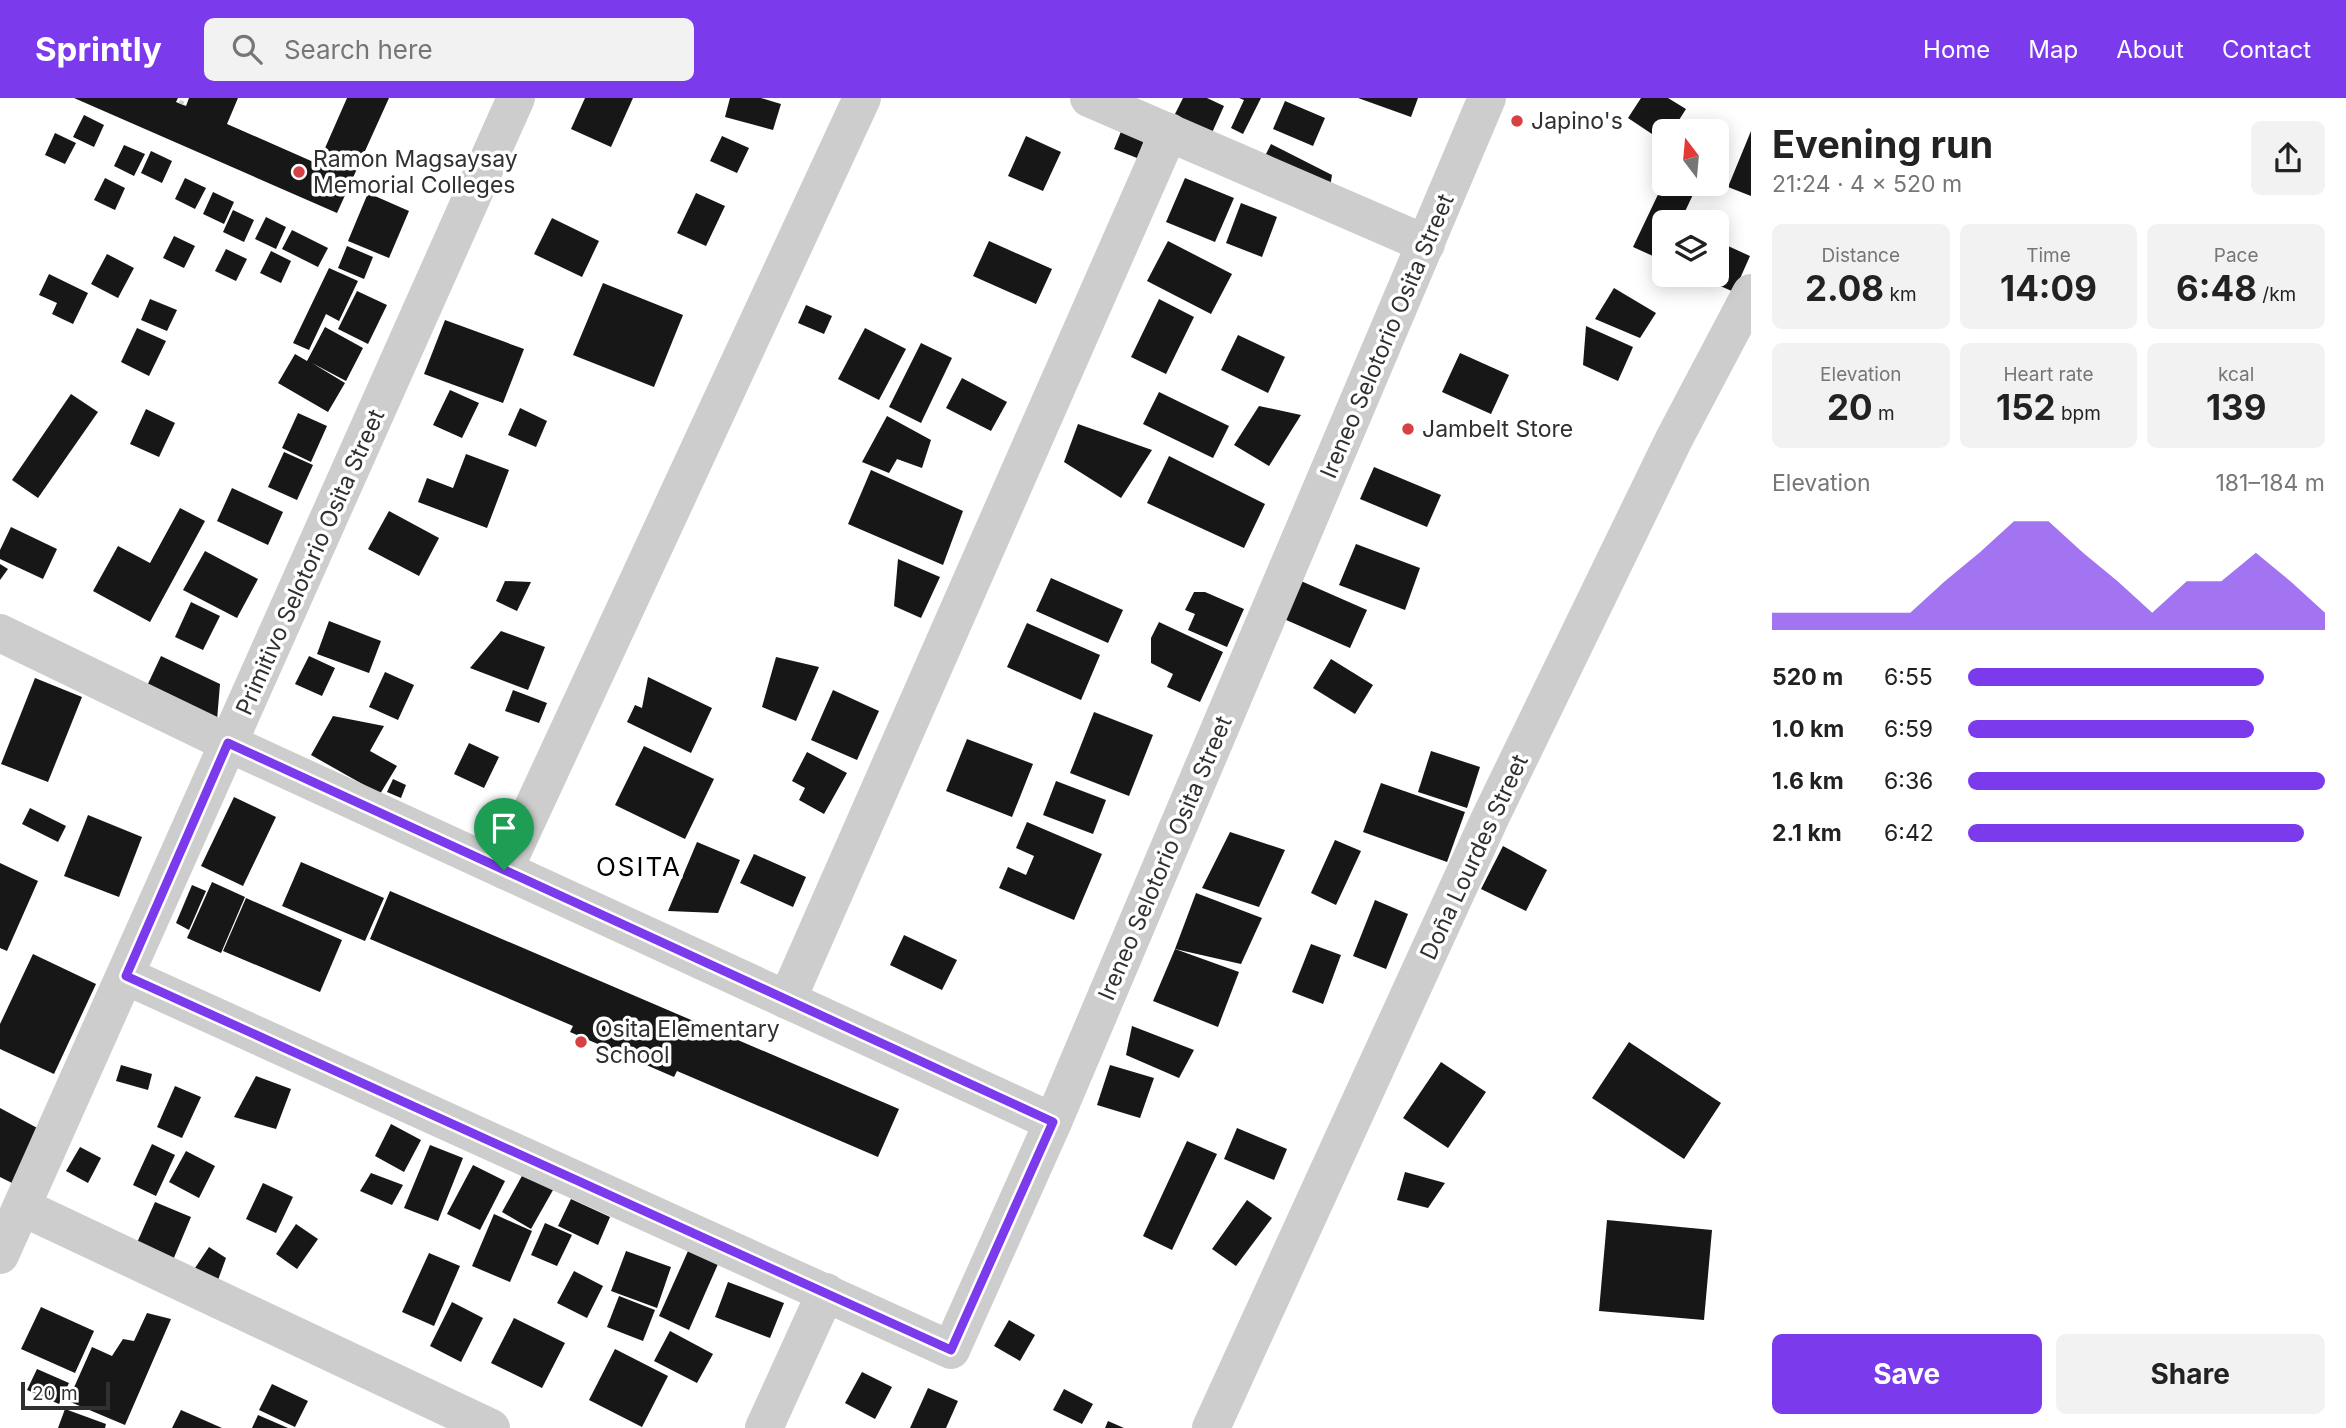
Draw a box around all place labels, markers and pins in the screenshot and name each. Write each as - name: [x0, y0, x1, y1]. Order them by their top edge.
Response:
- place label: Japino's: [1531, 107, 1623, 135]
- marker: Japino's: [1509, 113, 1525, 129]
- place label: Ramon Magsaysay Memorial Colleges: [313, 145, 518, 199]
- marker: Ramon Magsaysay Memorial Colleges: [291, 164, 307, 180]
- place label: Jambelt Store: [1422, 415, 1573, 443]
- marker: Jambelt Store: [1400, 421, 1416, 437]
- pin: [474, 798, 534, 870]
- place label: Osita Elementary School: [595, 1015, 780, 1069]
- marker: Osita Elementary School: [573, 1034, 589, 1050]

